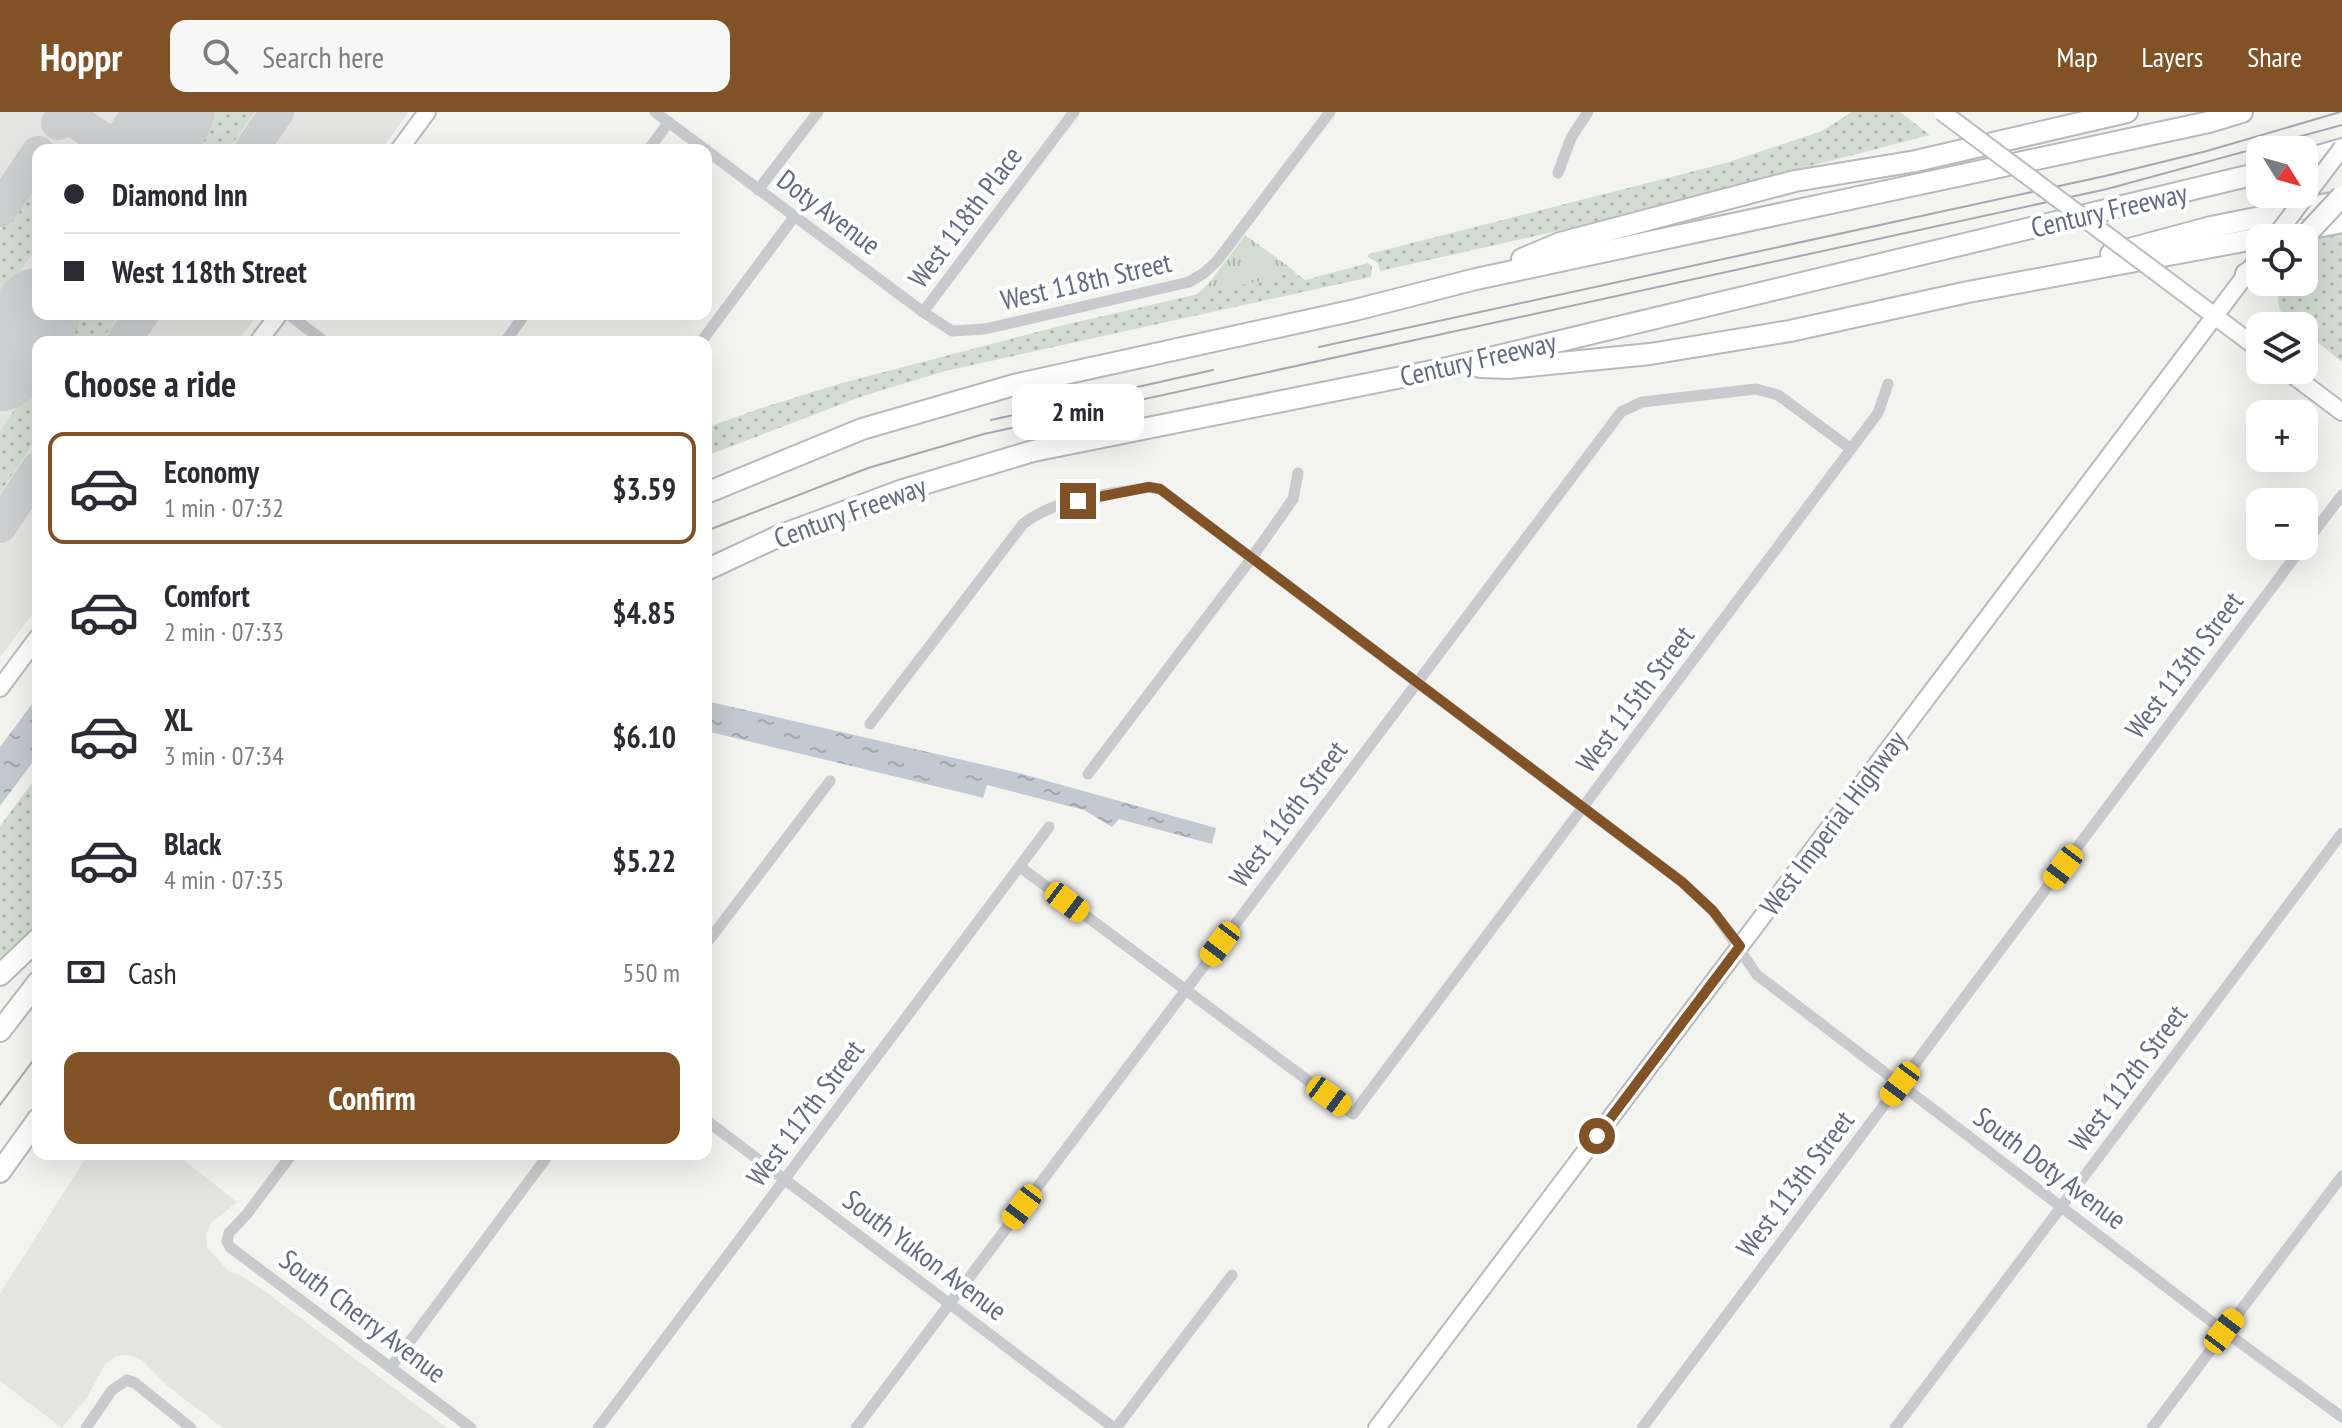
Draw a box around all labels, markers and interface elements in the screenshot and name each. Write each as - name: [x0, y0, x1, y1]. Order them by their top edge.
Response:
- search box: [170, 20, 730, 92]
- text: Hoppr: [40, 32, 122, 81]
- icon: search: [198, 34, 242, 78]
- text: Search here: [262, 37, 384, 76]
- text: Map: [2056, 38, 2098, 75]
- text: Layers: [2142, 38, 2203, 75]
- text: Share: [2247, 38, 2302, 75]
- north arrow: [2246, 136, 2318, 208]
- map controls: [2246, 136, 2318, 560]
- street label: West 118th Place: [899, 139, 1030, 295]
- street label: Doty Avenue: [770, 161, 888, 262]
- street label: Century Freeway: [2027, 173, 2191, 245]
- text: Diamond Inn: [112, 175, 247, 214]
- button: locate: [2246, 224, 2318, 296]
- street label: West 118th Street: [997, 243, 1175, 318]
- text: West 118th Street: [112, 252, 307, 291]
- button: layers: [2246, 312, 2318, 384]
- street label: Century Freeway: [1396, 322, 1560, 394]
- text: Choose a ride: [64, 360, 236, 407]
- callout: 2 min: [1012, 385, 1144, 441]
- text: 2 min: [1052, 395, 1104, 428]
- button: +: [2246, 400, 2318, 472]
- icon: car: [68, 452, 140, 524]
- text: Economy: [164, 452, 259, 491]
- street label: Century Freeway: [769, 467, 931, 556]
- text: $3.59: [612, 469, 676, 508]
- route end: [1060, 483, 1096, 519]
- button: −: [2246, 488, 2318, 560]
- text: 1 min · 07:32: [164, 491, 284, 524]
- icon: car: [68, 576, 140, 648]
- text: Comfort: [164, 576, 250, 615]
- street label: West 113th Street: [2116, 584, 2251, 745]
- text: $4.85: [612, 593, 676, 632]
- text: 2 min · 07:33: [164, 615, 284, 648]
- street label: West 115th Street: [1567, 618, 1702, 779]
- icon: car: [68, 700, 140, 772]
- text: XL: [164, 700, 193, 739]
- text: $6.10: [612, 717, 676, 756]
- street label: West Imperial Highway: [1751, 722, 1914, 923]
- street label: West 116th Street: [1220, 733, 1355, 894]
- text: 3 min · 07:34: [164, 739, 284, 772]
- icon: car: [68, 824, 140, 896]
- text: Black: [164, 824, 221, 863]
- text: $5.22: [612, 841, 676, 880]
- car: [2039, 841, 2087, 893]
- text: 4 min · 07:35: [164, 863, 284, 896]
- car: [1041, 878, 1093, 926]
- car: [1196, 918, 1244, 970]
- icon: cash: [64, 950, 108, 994]
- text: Cash: [128, 953, 177, 992]
- text: 550 m: [622, 956, 680, 989]
- street label: West 112th Street: [2060, 997, 2195, 1158]
- street label: West 117th Street: [737, 1032, 872, 1193]
- button: Confirm: [64, 1052, 680, 1144]
- car: [1876, 1058, 1924, 1110]
- car: [1303, 1072, 1355, 1120]
- street label: South Doty Avenue: [1966, 1098, 2134, 1237]
- street label: West 113th Street: [1727, 1103, 1862, 1264]
- route start: [1579, 1118, 1615, 1154]
- street label: South Yukon Avenue: [836, 1181, 1015, 1328]
- car: [998, 1181, 1046, 1233]
- street label: South Cherry Avenue: [272, 1241, 454, 1391]
- car: [2200, 1305, 2248, 1357]

